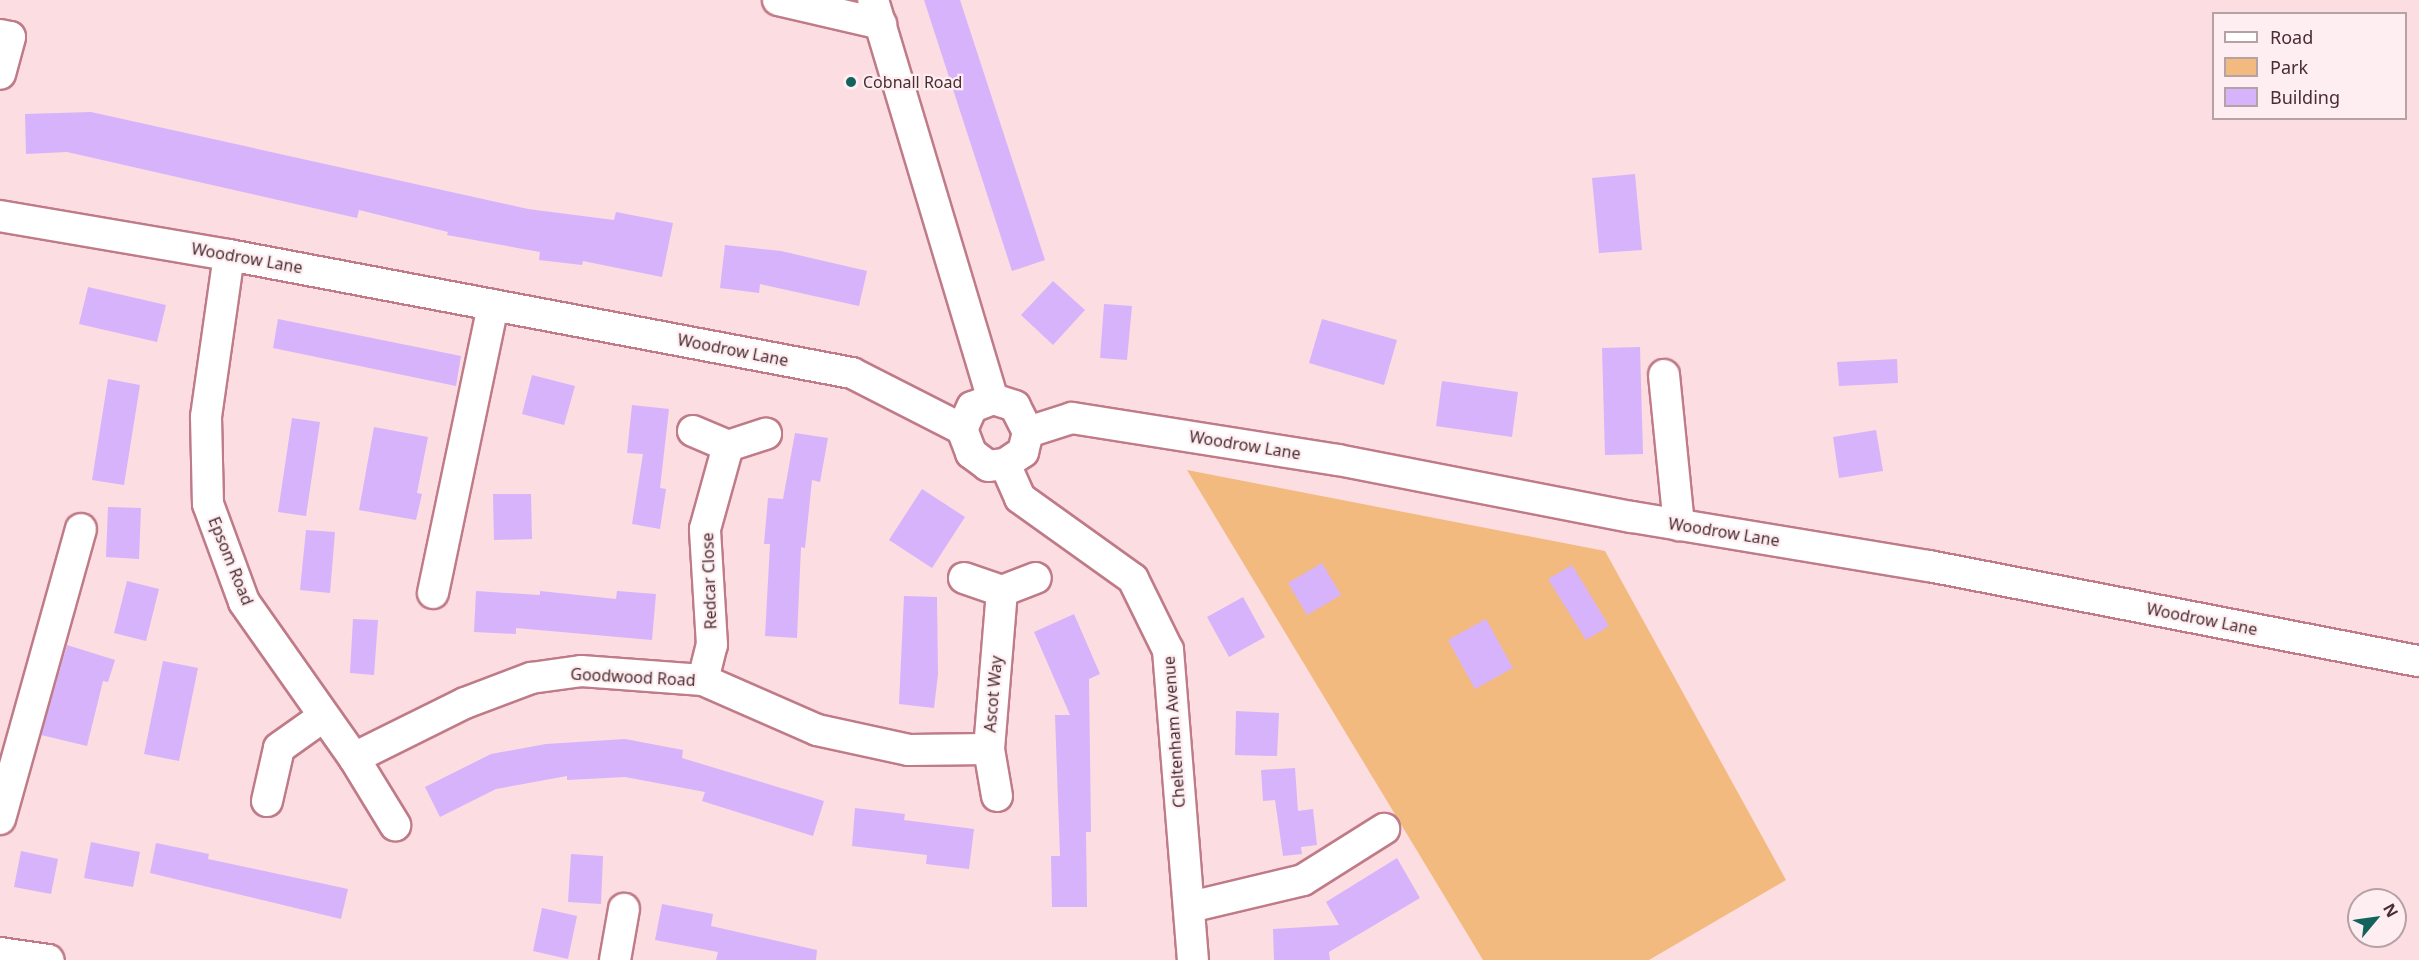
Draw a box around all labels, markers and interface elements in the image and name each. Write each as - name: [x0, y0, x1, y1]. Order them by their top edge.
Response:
- legend: [2212, 12, 2407, 120]
- text: Road: [2270, 25, 2313, 49]
- text: Park: [2270, 55, 2308, 79]
- place label: Cobnall Road: [863, 72, 962, 92]
- marker: Cobnall Road: [844, 75, 858, 89]
- text: Building: [2270, 85, 2340, 109]
- street label: Woodrow Lane: [190, 239, 304, 277]
- street label: Woodrow Lane: [676, 330, 790, 370]
- street label: Woodrow Lane: [1188, 427, 1302, 463]
- street label: Epsom Road: [205, 514, 257, 608]
- street label: Woodrow Lane: [1667, 514, 1781, 550]
- street label: Redcar Close: [698, 532, 720, 630]
- street label: Woodrow Lane: [2145, 599, 2259, 639]
- street label: Ascot Way: [980, 655, 1006, 733]
- street label: Cheltenham Avenue: [1159, 656, 1189, 808]
- street label: Goodwood Road: [570, 664, 696, 690]
- north arrow: [2347, 888, 2407, 948]
- text: N: [2378, 899, 2404, 921]

